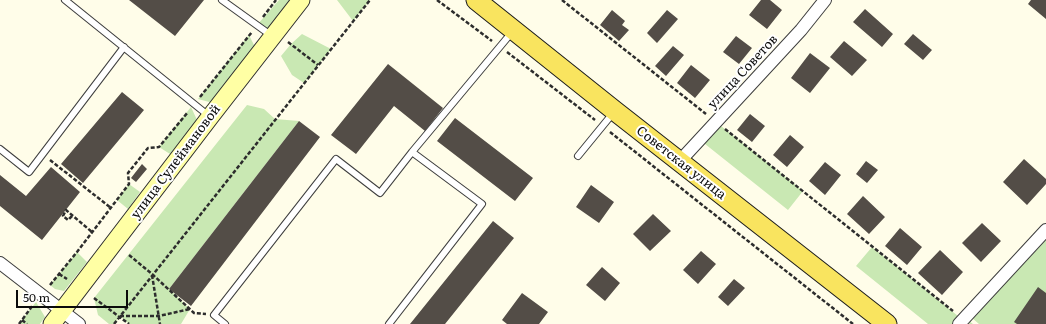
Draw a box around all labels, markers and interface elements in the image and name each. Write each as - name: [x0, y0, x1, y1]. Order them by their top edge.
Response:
- street label: улица Советов: [705, 32, 781, 112]
- street label: улица Сулеймановой: [128, 102, 224, 222]
- street label: Советская улица: [633, 123, 729, 203]
- scale bar: [18, 282, 130, 308]
- text: 50 m: [23, 288, 50, 306]

